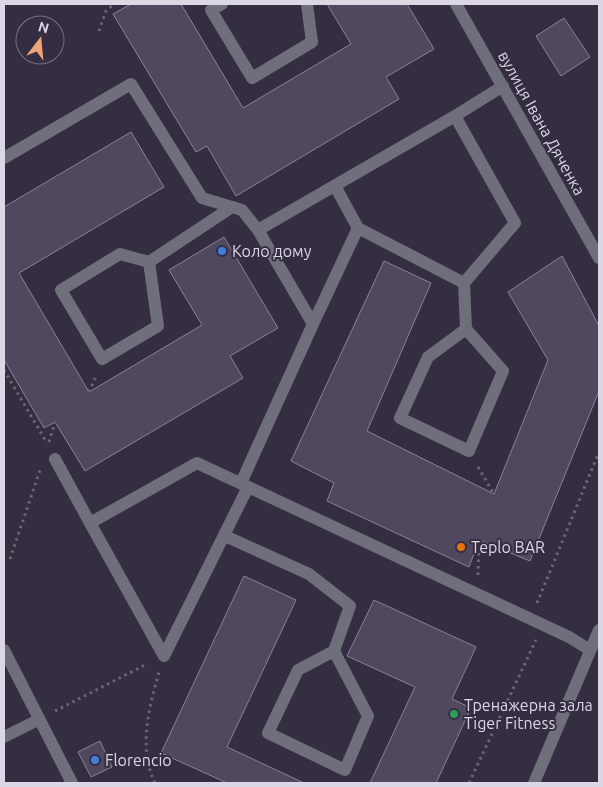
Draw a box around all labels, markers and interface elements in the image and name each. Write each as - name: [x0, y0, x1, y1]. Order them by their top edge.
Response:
- north arrow: [15, 15, 65, 65]
- text: N: [36, 18, 51, 37]
- street label: вулиця Івана Дяченка: [495, 48, 589, 198]
- place label: Коло дому: [232, 242, 312, 260]
- marker: Коло дому: [216, 245, 228, 257]
- place label: Teplo BAR: [471, 538, 545, 556]
- marker: Teplo BAR: [455, 541, 467, 553]
- place label: Тренажерна зала Tiger Fitness: [464, 696, 593, 732]
- marker: Тренажерна зала Tiger Fitness: [448, 708, 460, 720]
- place label: Florencio: [105, 751, 172, 769]
- marker: Florencio: [89, 754, 101, 766]

